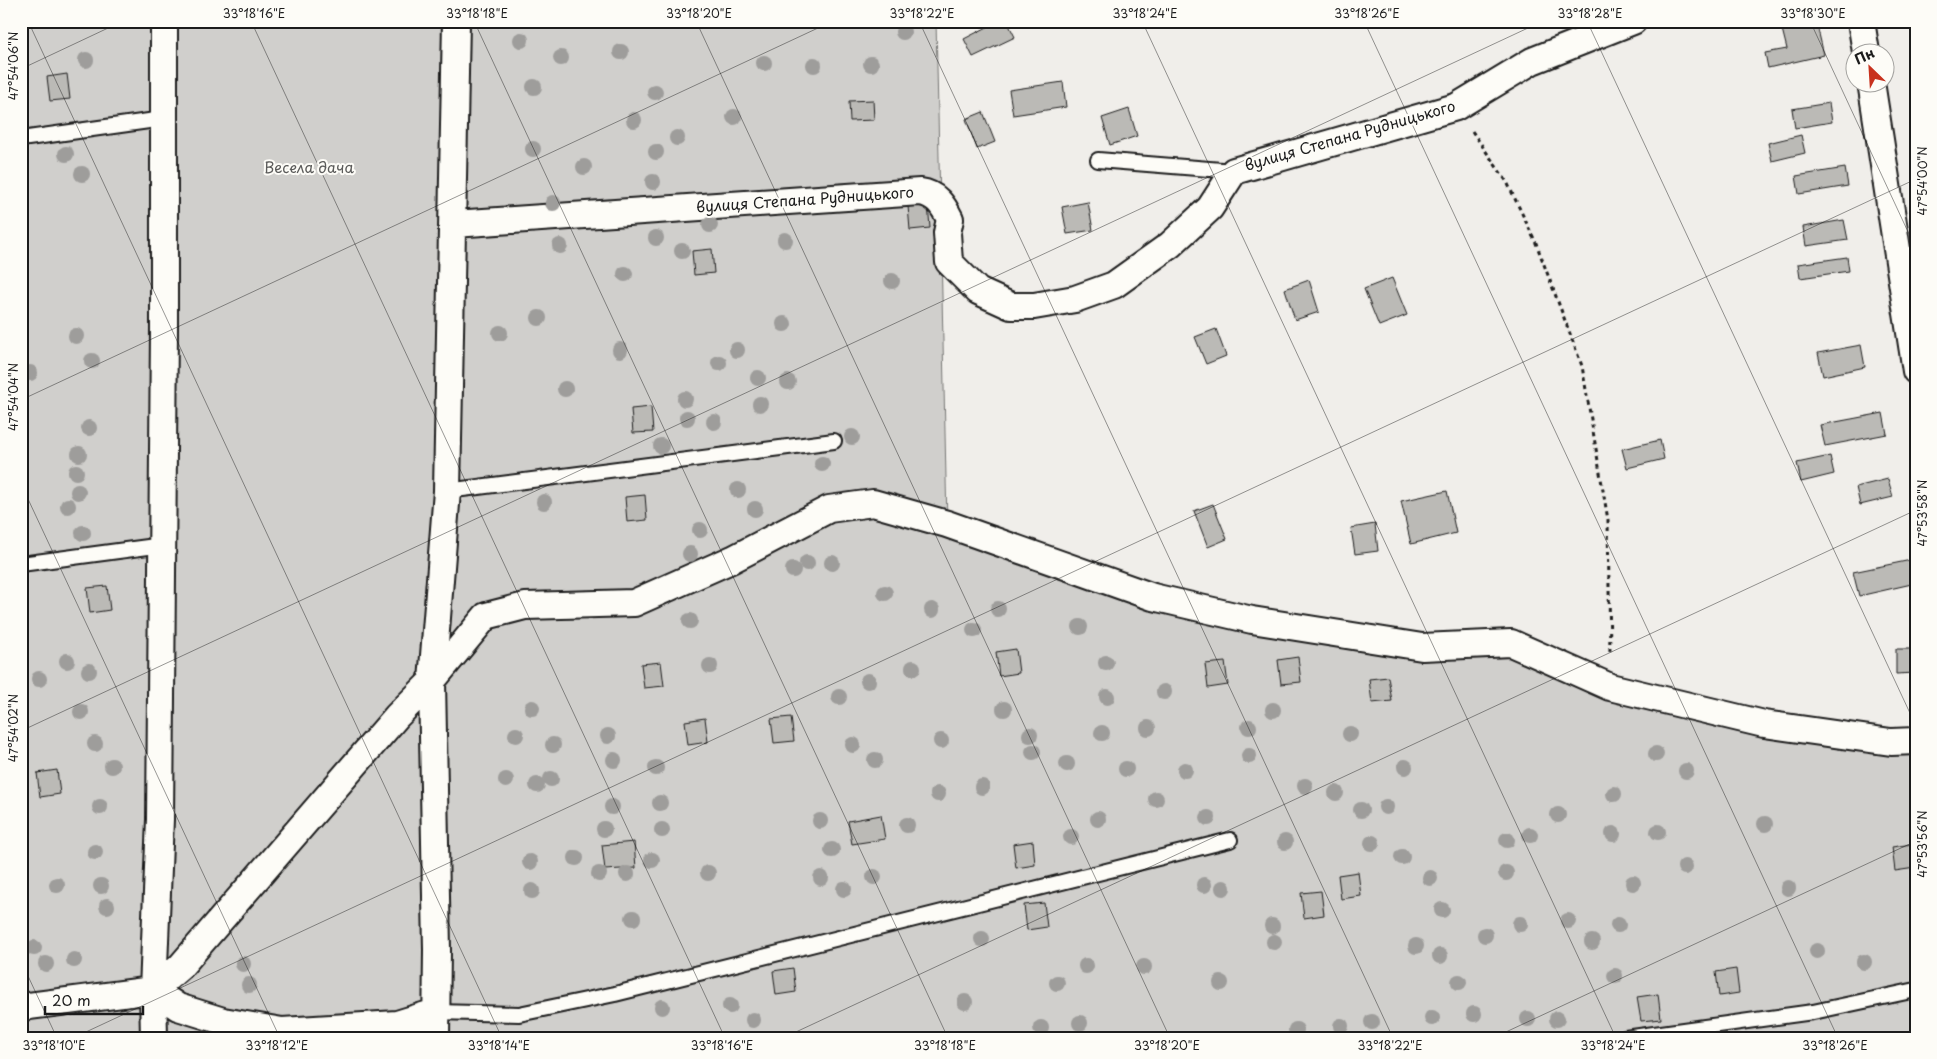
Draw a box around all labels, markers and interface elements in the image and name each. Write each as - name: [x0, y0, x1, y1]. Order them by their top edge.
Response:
- text: 33°18'16"E: [223, 4, 285, 22]
- text: 33°18'18"E: [446, 4, 508, 22]
- text: 33°18'20"E: [666, 4, 732, 22]
- text: 33°18'22"E: [889, 4, 955, 22]
- text: 33°18'24"E: [1112, 4, 1178, 22]
- text: 33°18'26"E: [1334, 4, 1400, 22]
- text: 33°18'28"E: [1557, 4, 1623, 22]
- text: 33°18'30"E: [1780, 4, 1846, 22]
- text: 47°54'06"N: [4, 32, 22, 100]
- north arrow: [1844, 42, 1894, 92]
- text: Пн: [1851, 42, 1878, 70]
- street label: вулиця Степана Рудницького: [1241, 93, 1458, 176]
- text: 47°54'00"N: [1913, 146, 1931, 216]
- park label: Весела дача: [264, 155, 355, 178]
- street label: вулиця Степана Рудницького: [695, 179, 915, 218]
- text: 47°54'04"N: [4, 363, 22, 431]
- text: 47°53'58"N: [1913, 480, 1931, 546]
- text: 47°54'02"N: [4, 694, 22, 762]
- text: 47°53'56"N: [1913, 810, 1931, 878]
- scale bar: [45, 984, 142, 1016]
- text: 20 m: [52, 988, 91, 1011]
- text: 33°18'10"E: [22, 1036, 86, 1054]
- text: 33°18'12"E: [246, 1036, 308, 1054]
- text: 33°18'14"E: [468, 1036, 530, 1054]
- text: 33°18'16"E: [691, 1036, 753, 1054]
- text: 33°18'18"E: [914, 1036, 976, 1054]
- text: 33°18'20"E: [1134, 1036, 1200, 1054]
- text: 33°18'22"E: [1357, 1036, 1423, 1054]
- text: 33°18'24"E: [1580, 1036, 1646, 1054]
- text: 33°18'26"E: [1802, 1036, 1868, 1054]

